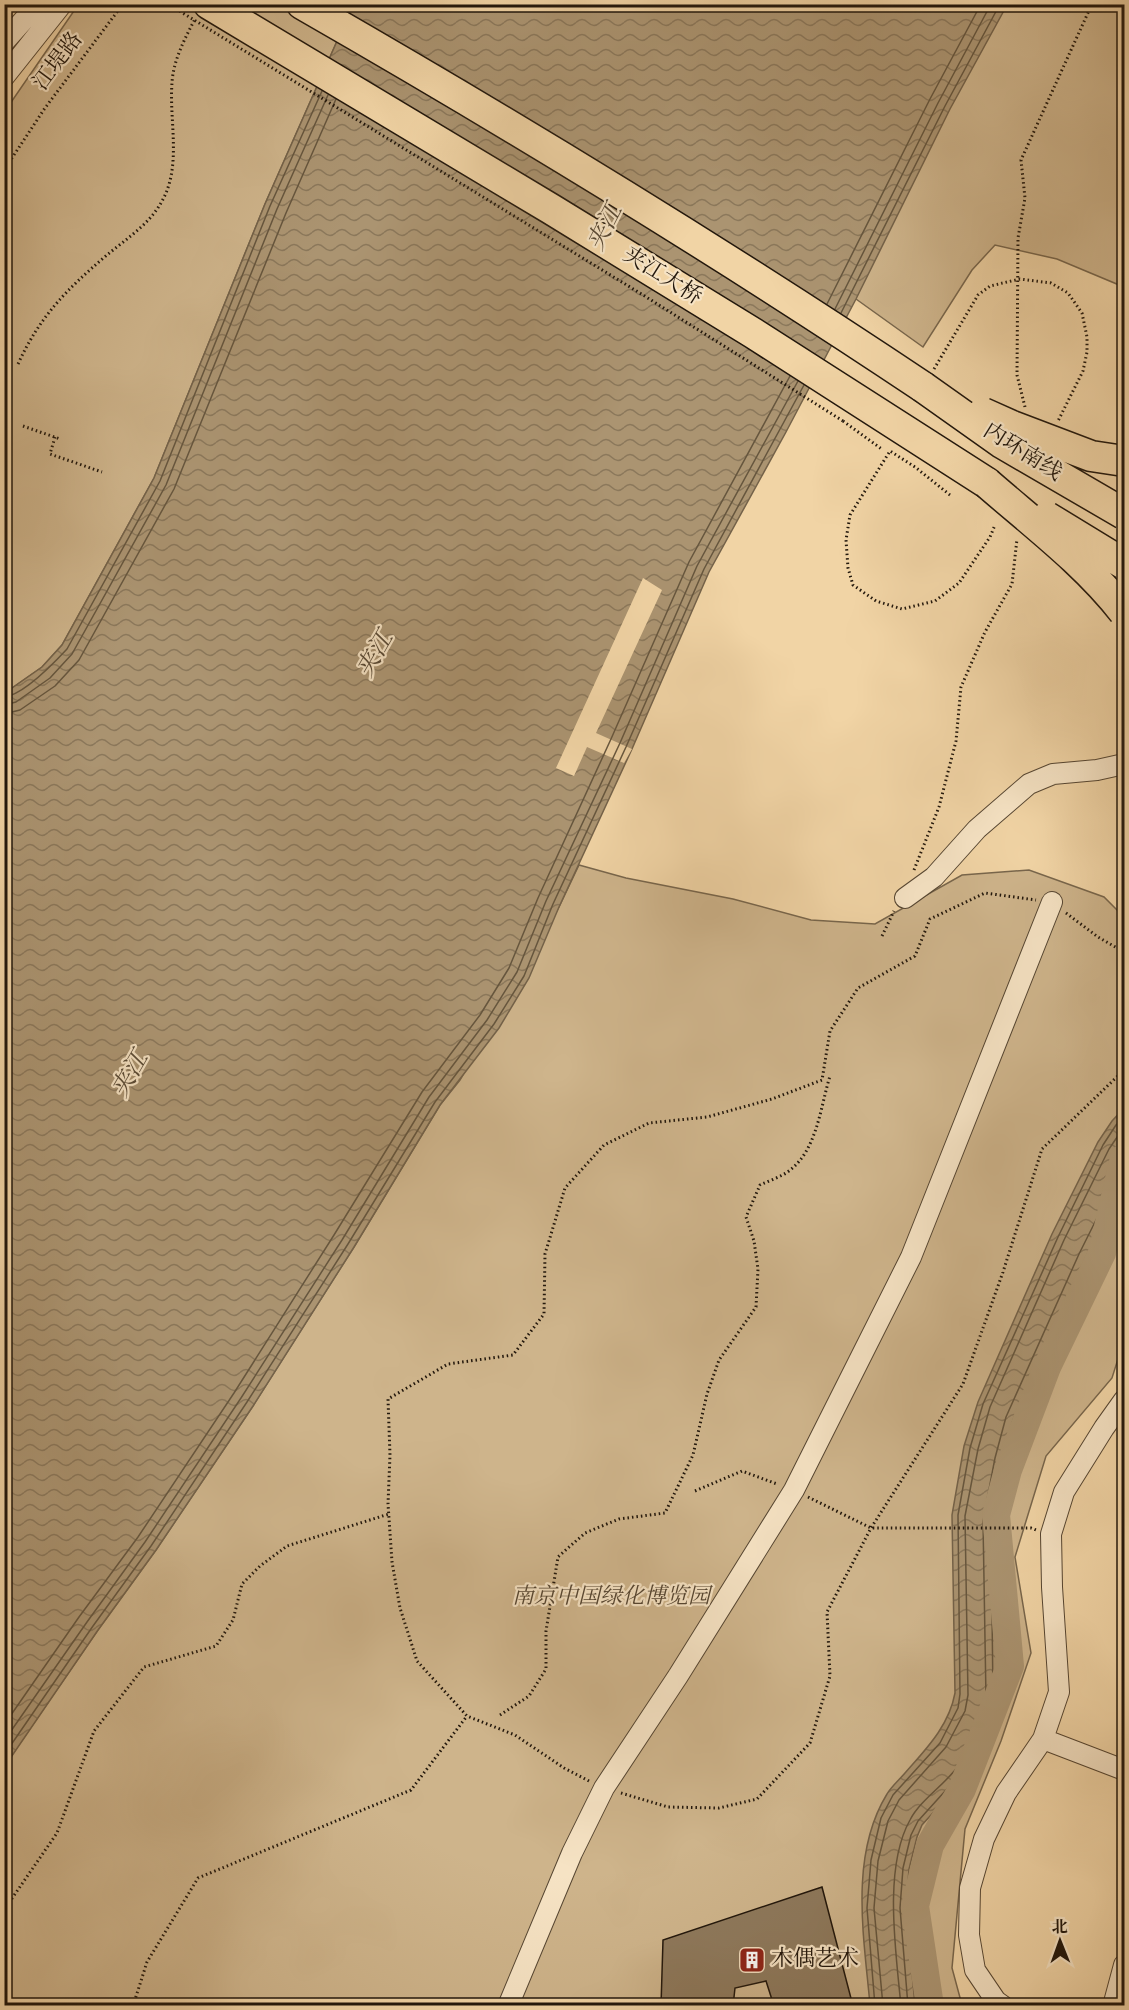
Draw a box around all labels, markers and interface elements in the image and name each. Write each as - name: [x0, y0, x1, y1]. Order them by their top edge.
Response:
- street label: 江堤路: [26, 26, 92, 98]
- water label: 夹江: [580, 196, 633, 257]
- street label: 夹江大桥: [616, 240, 708, 314]
- street label: 内环南线: [976, 416, 1068, 490]
- water label: 夹江: [349, 623, 404, 684]
- water label: 夹江: [104, 1043, 159, 1104]
- park label: 南京中国绿化博览园: [512, 1582, 713, 1614]
- north arrow: [1030, 1911, 1090, 1971]
- text: 北: [1052, 1917, 1068, 1940]
- place label: 木偶艺术: [771, 1944, 859, 1976]
- building icon: 木偶艺术: [737, 1945, 767, 1975]

